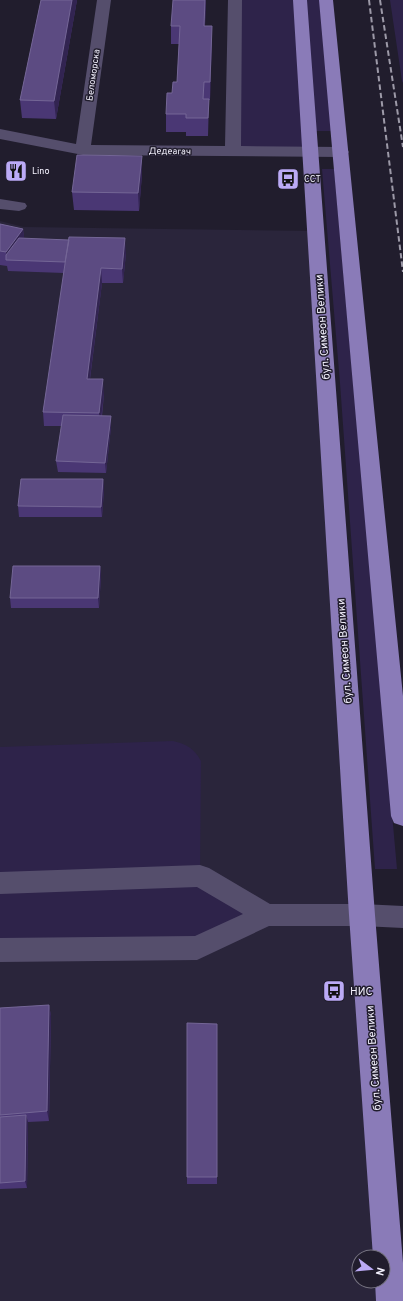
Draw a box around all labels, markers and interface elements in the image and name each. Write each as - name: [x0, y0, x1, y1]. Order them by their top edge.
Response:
- street label: Беломорска: [84, 48, 103, 102]
- street label: Дедеагач: [149, 146, 191, 157]
- restaurant icon: Lino: [3, 158, 29, 184]
- place label: Lino: [32, 166, 50, 177]
- bus stop icon: ССТ: [275, 166, 301, 192]
- place label: ССТ: [304, 174, 321, 185]
- street label: бул. Симеон Велики: [312, 274, 334, 380]
- street label: бул. Симеон Велики: [334, 598, 356, 704]
- bus stop icon: НИС: [321, 978, 347, 1004]
- place label: НИС: [350, 985, 373, 999]
- street label: бул. Симеон Велики: [363, 1005, 385, 1111]
- north arrow: [351, 1249, 391, 1289]
- text: N: [372, 1266, 387, 1277]

